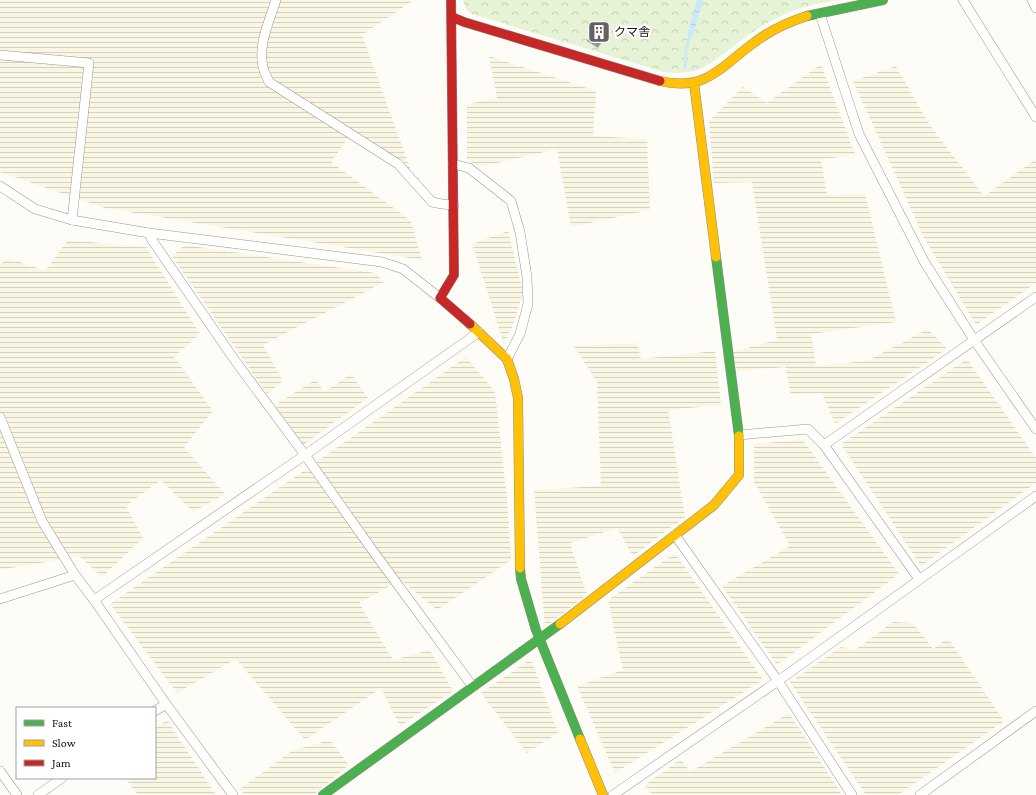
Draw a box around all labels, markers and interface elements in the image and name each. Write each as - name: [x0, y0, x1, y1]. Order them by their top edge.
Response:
- building icon: クマ舎: [586, 19, 612, 45]
- place label: クマ舎: [614, 25, 650, 39]
- legend: [16, 707, 156, 779]
- text: Fast: [52, 716, 73, 730]
- text: Slow: [52, 736, 76, 750]
- text: Jam: [51, 756, 71, 770]

